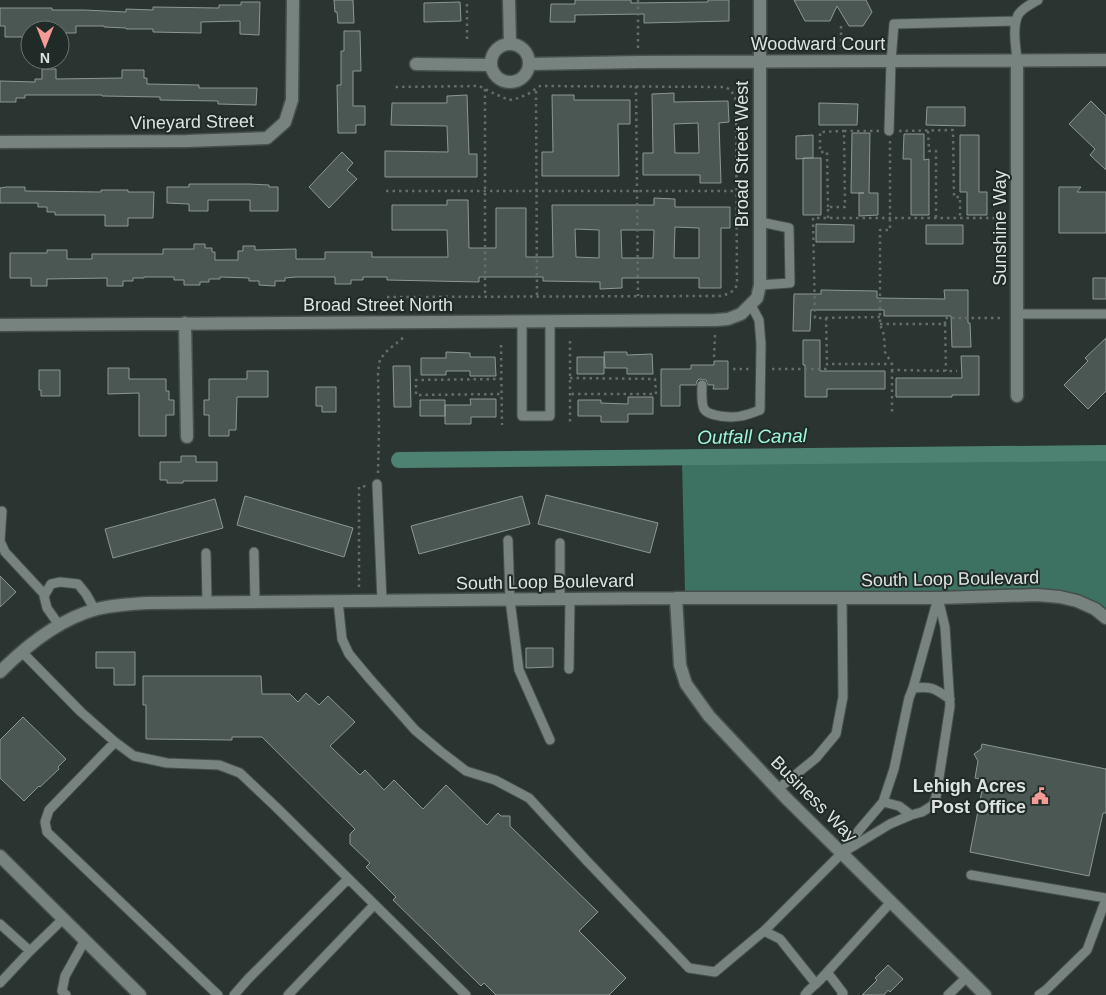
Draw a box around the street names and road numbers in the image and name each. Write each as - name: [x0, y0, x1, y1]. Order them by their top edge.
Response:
- street label: Woodward Court: [751, 34, 885, 54]
- street label: Broad Street West: [732, 81, 752, 227]
- street label: Vineyard Street: [130, 111, 254, 133]
- street label: Sunshine Way: [990, 170, 1010, 286]
- street label: Broad Street North: [303, 295, 453, 315]
- street label: South Loop Boulevard: [861, 567, 1039, 591]
- street label: South Loop Boulevard: [456, 570, 634, 594]
- street label: Business Way: [767, 752, 861, 846]

